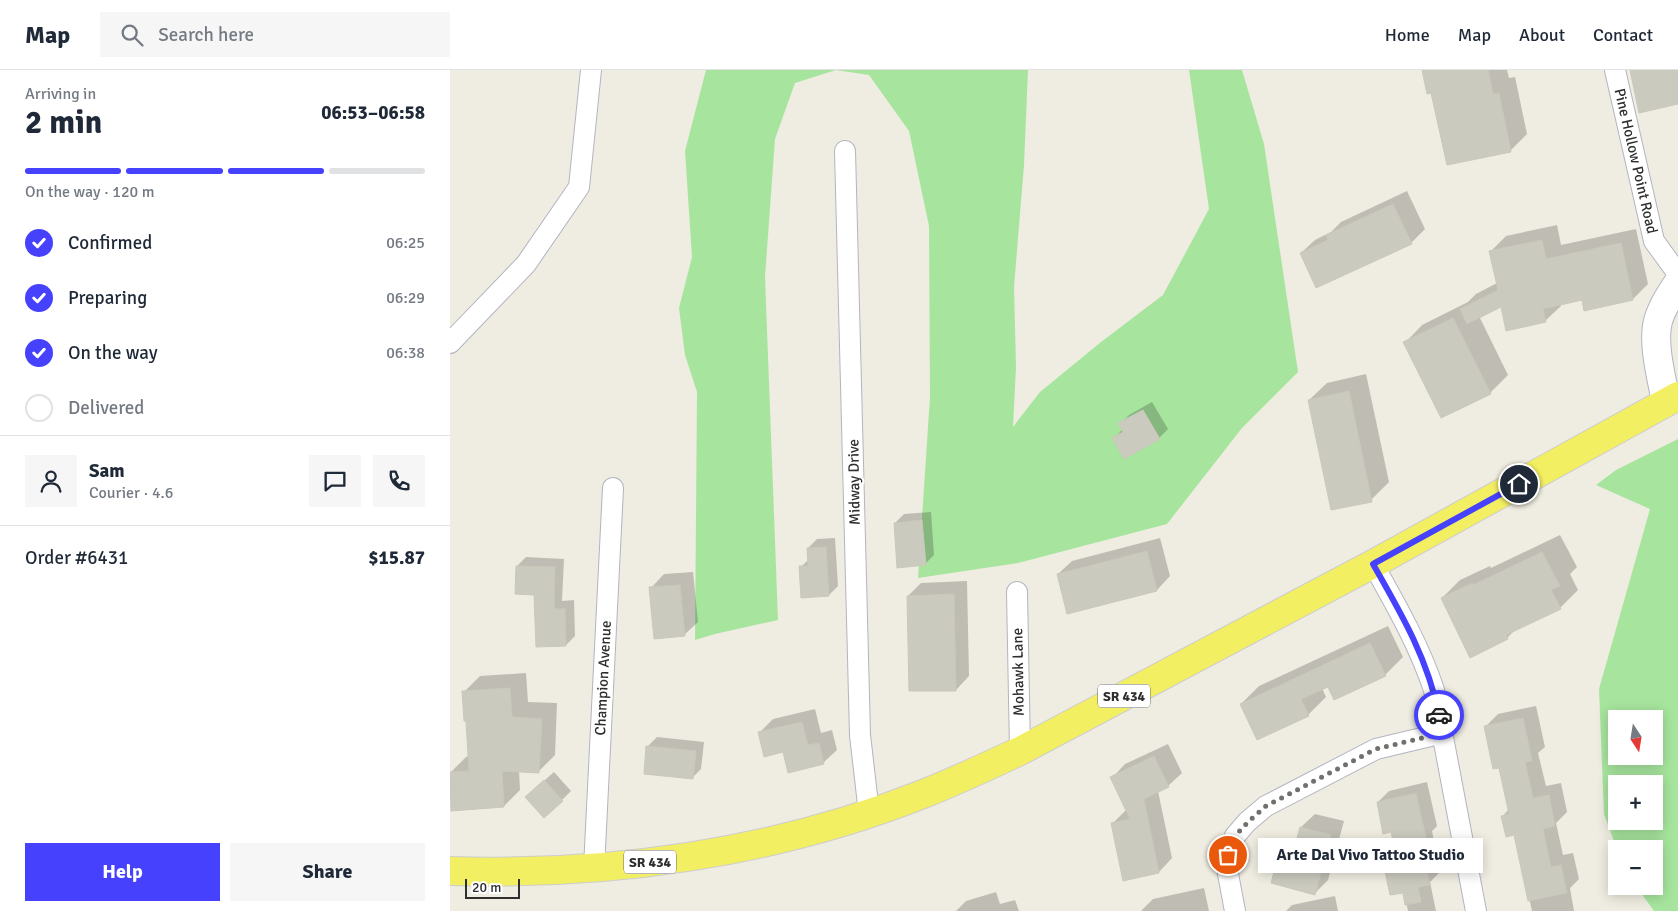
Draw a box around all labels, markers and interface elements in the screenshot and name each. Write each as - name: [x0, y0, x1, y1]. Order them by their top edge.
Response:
- search box: [100, 12, 450, 57]
- text: Map: [25, 20, 70, 50]
- icon: search: [118, 21, 146, 49]
- text: Search here: [158, 23, 254, 47]
- text: Home: [1385, 24, 1430, 46]
- text: Map: [1458, 24, 1491, 46]
- text: About: [1519, 24, 1565, 46]
- text: Contact: [1593, 24, 1653, 46]
- text: Arriving in: [25, 84, 96, 104]
- street label: Pine Hollow Point Road: [1611, 87, 1661, 235]
- text: 06:53–06:58: [321, 101, 425, 125]
- text: 2 min: [25, 103, 102, 142]
- text: On the way · 120 m: [25, 182, 155, 202]
- icon: check: [25, 229, 53, 257]
- text: Confirmed: [68, 231, 152, 255]
- text: 06:25: [386, 233, 425, 253]
- icon: check: [25, 284, 53, 312]
- text: Preparing: [68, 286, 147, 310]
- text: 06:29: [386, 288, 425, 308]
- icon: check: [25, 339, 53, 367]
- text: On the way: [68, 341, 158, 365]
- text: 06:38: [386, 343, 425, 363]
- text: Delivered: [68, 396, 144, 420]
- street label: Midway Drive: [844, 439, 864, 525]
- button: person: [25, 455, 77, 507]
- button: chat: [309, 455, 361, 507]
- button: phone: [373, 455, 425, 507]
- text: Sam: [89, 459, 125, 483]
- pin: [1498, 463, 1540, 505]
- icon: home: [1505, 470, 1533, 498]
- text: Courier · 4.6: [89, 483, 173, 503]
- text: Order #6431: [25, 546, 128, 570]
- text: $15.87: [368, 546, 425, 570]
- street label: Champion Avenue: [591, 620, 615, 736]
- street label: Mohawk Lane: [1008, 628, 1028, 716]
- road number: SR 434: [1098, 684, 1150, 708]
- courier: [1414, 690, 1464, 740]
- icon: car: [1425, 701, 1453, 729]
- north arrow: [1608, 710, 1662, 765]
- map controls: [1608, 710, 1663, 895]
- button: +: [1608, 775, 1663, 830]
- pin: [1207, 834, 1249, 876]
- callout: Arte Dal Vivo Tattoo Studio: [1258, 838, 1483, 872]
- button: −: [1608, 840, 1663, 895]
- icon: bag: [1214, 841, 1242, 869]
- button: Help: [25, 843, 220, 901]
- button: Share: [230, 843, 425, 901]
- text: Arte Dal Vivo Tattoo Studio: [1276, 845, 1465, 865]
- road number: SR 434: [624, 850, 676, 874]
- scale bar: [465, 876, 520, 899]
- text: 20 m: [472, 879, 501, 896]

